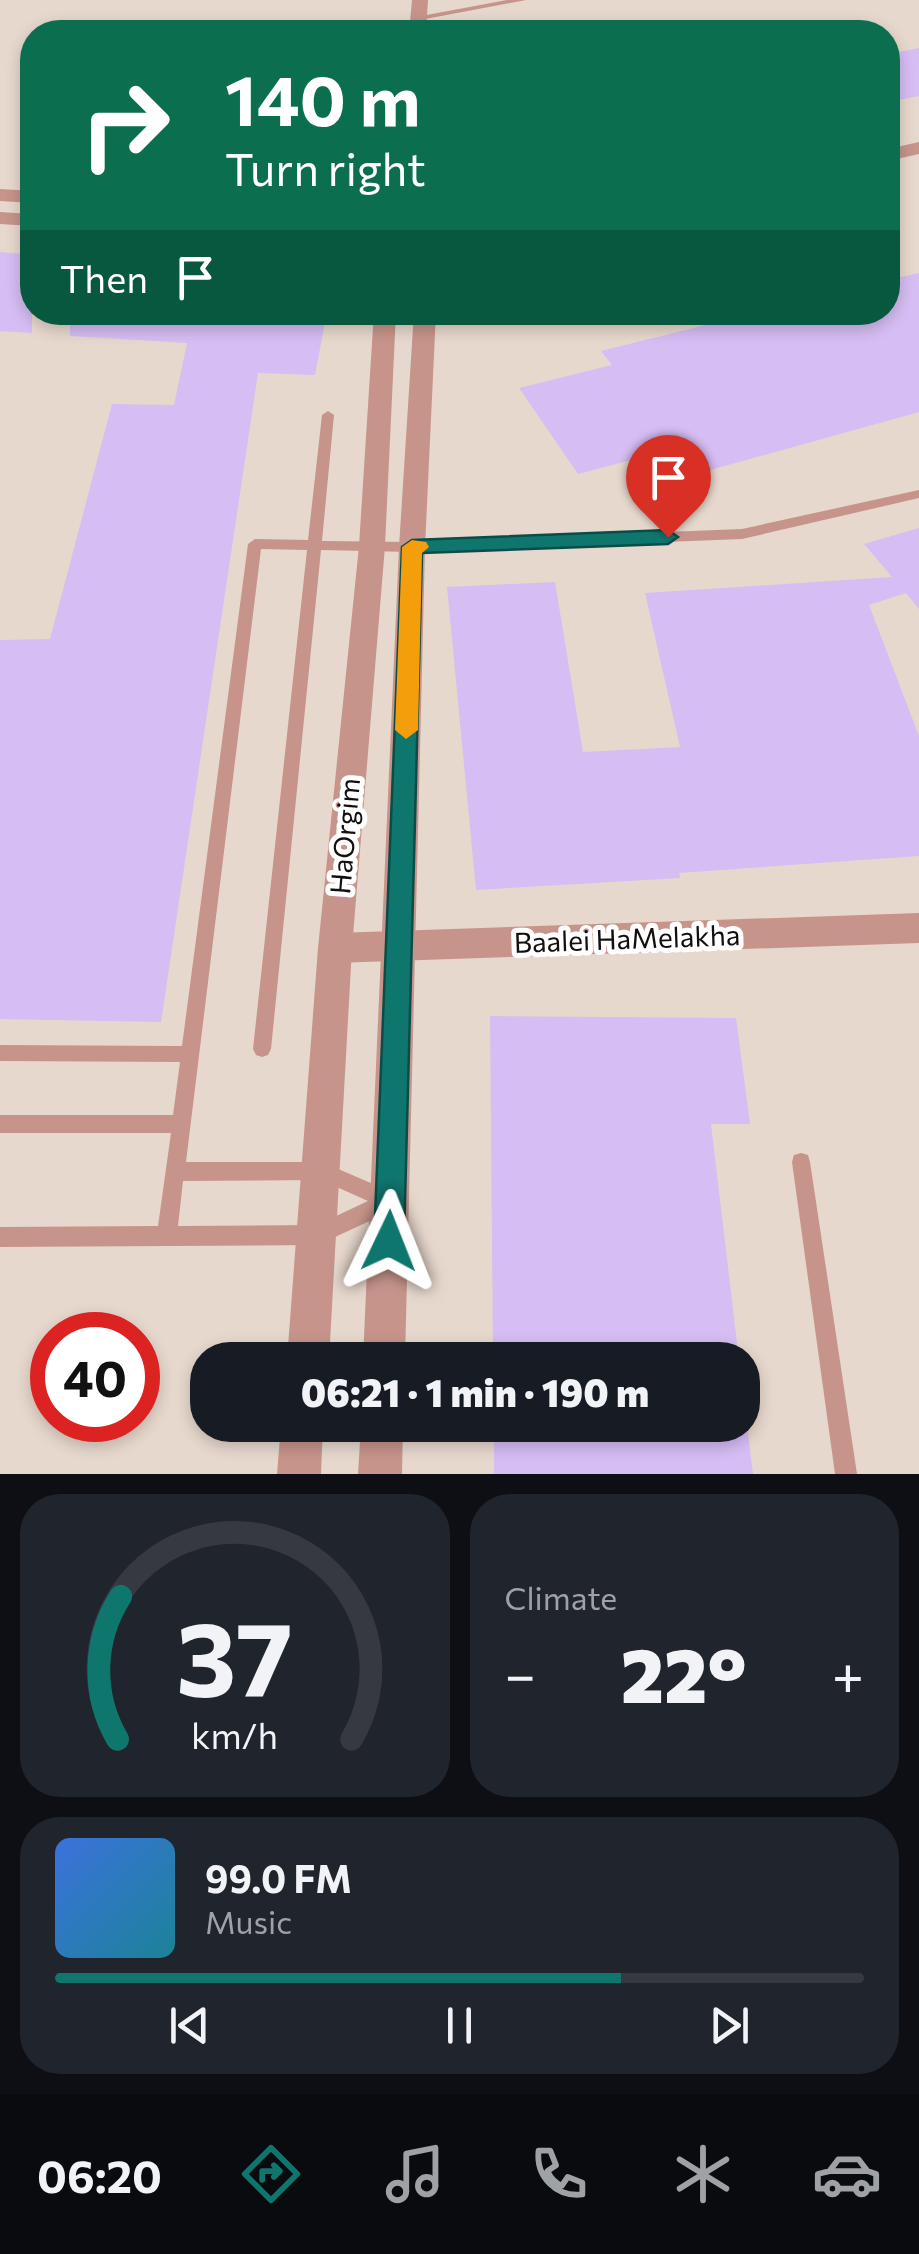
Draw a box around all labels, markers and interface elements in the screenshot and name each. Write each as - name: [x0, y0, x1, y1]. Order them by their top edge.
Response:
- text: 140 m: [225, 55, 421, 140]
- icon: right: [60, 60, 190, 190]
- text: Turn right: [225, 140, 426, 195]
- icon: arrive: [168, 250, 223, 305]
- text: Then: [60, 254, 148, 301]
- pin: [626, 435, 711, 538]
- icon: arrive: [641, 450, 696, 505]
- street label: HaOrgim: [322, 776, 366, 895]
- street label: Baalei HaMelakha: [513, 917, 741, 959]
- position arrow: [337, 1189, 441, 1293]
- speed limit sign: 40: [30, 1312, 160, 1442]
- text: 06:21 · 1 min · 190 m: [301, 1368, 649, 1415]
- text: Climate: [505, 1577, 617, 1617]
- text: 37: [176, 1591, 293, 1718]
- text: 22°: [621, 1627, 747, 1718]
- text: −: [505, 1639, 536, 1706]
- text: +: [832, 1639, 864, 1706]
- text: km/h: [191, 1713, 278, 1756]
- text: 99.0 FM: [205, 1854, 352, 1901]
- text: Music: [205, 1901, 292, 1941]
- icon: previous: [162, 1998, 217, 2053]
- icon: pause: [432, 1998, 487, 2053]
- icon: next: [702, 1998, 757, 2053]
- icon: directions: [236, 2139, 306, 2209]
- icon: music: [380, 2139, 450, 2209]
- icon: phone: [524, 2139, 594, 2209]
- icon: climate: [668, 2139, 738, 2209]
- icon: car: [812, 2139, 882, 2209]
- text: 06:20: [37, 2147, 162, 2202]

